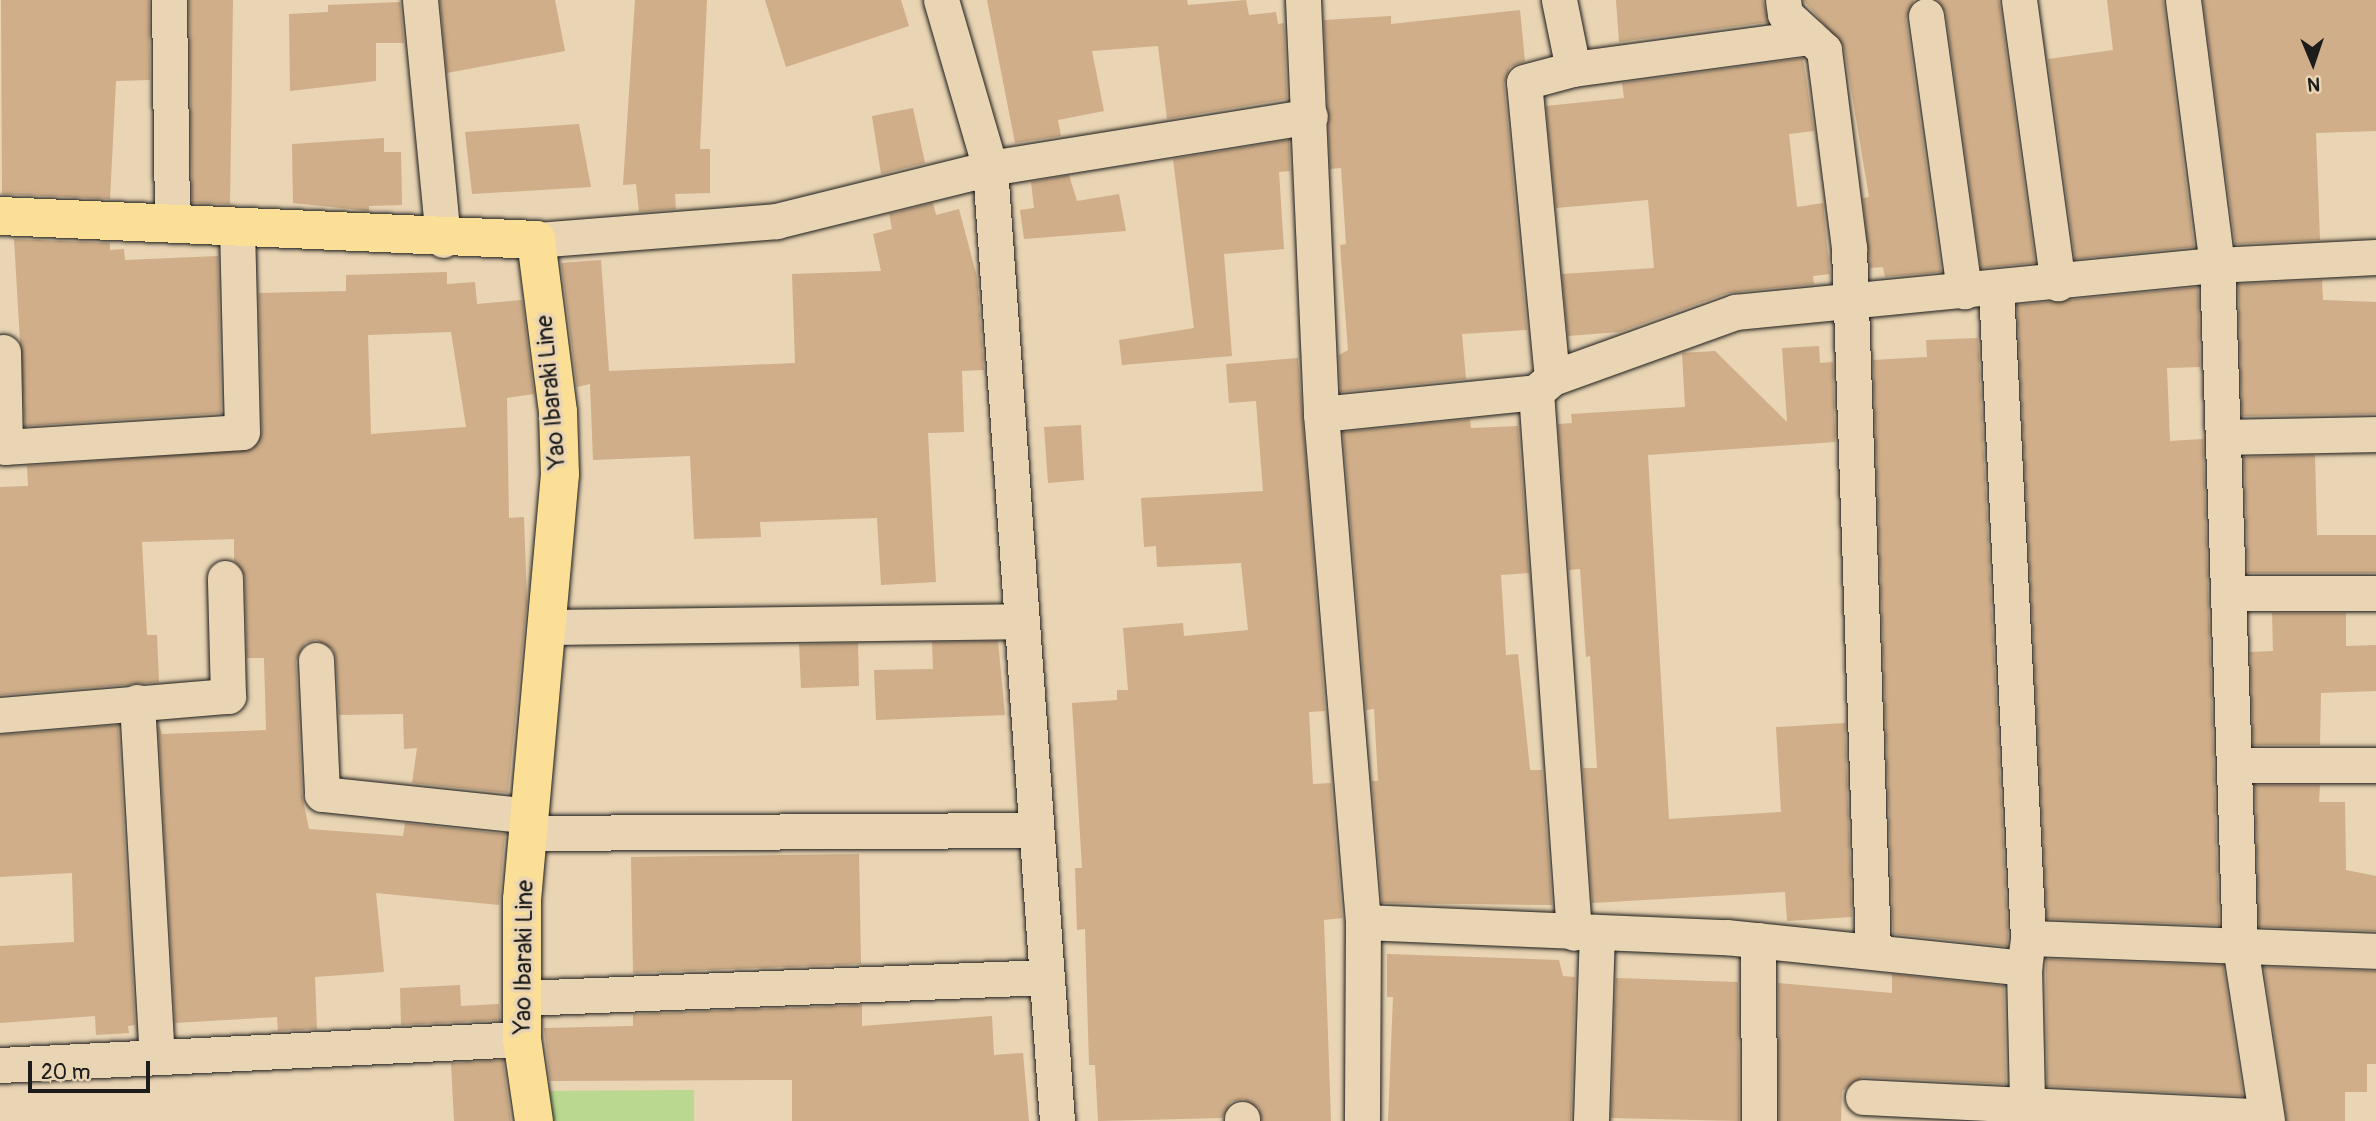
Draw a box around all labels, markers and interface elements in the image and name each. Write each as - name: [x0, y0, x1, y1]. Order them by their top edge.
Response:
- north arrow: [2278, 28, 2348, 98]
- text: N: [2307, 72, 2321, 96]
- street label: Yao Ibaraki Line: [530, 314, 572, 470]
- street label: Yao Ibaraki Line: [508, 880, 540, 1034]
- scale bar: [32, 1048, 154, 1092]
- text: 20 m: [41, 1059, 90, 1086]

